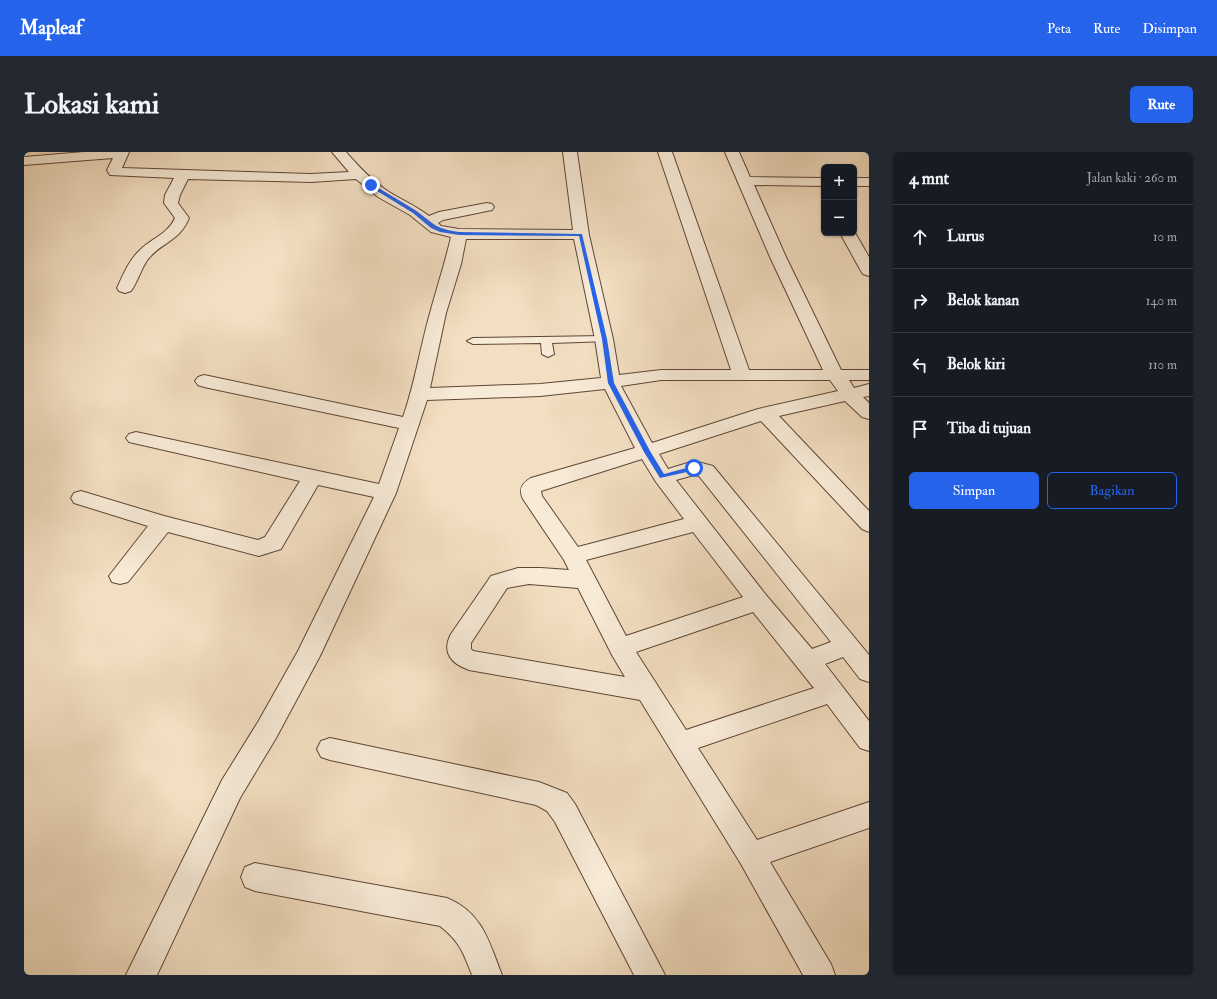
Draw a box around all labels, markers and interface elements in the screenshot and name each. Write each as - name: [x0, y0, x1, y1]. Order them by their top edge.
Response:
- text: Mapleaf: [20, 16, 82, 40]
- text: Peta: [1047, 20, 1071, 37]
- text: Rute: [1093, 20, 1120, 37]
- text: Disimpan: [1142, 20, 1197, 37]
- button: Rute: [1130, 86, 1193, 123]
- text: Lokasi kami: [24, 87, 159, 122]
- map controls: [821, 164, 857, 236]
- button: +: [821, 164, 857, 200]
- text: 4 mnt: [909, 168, 949, 189]
- text: Jalan kaki · 260 m: [1087, 170, 1177, 186]
- route end: [362, 176, 380, 194]
- button: −: [821, 200, 857, 236]
- icon: ahead: [909, 226, 931, 248]
- text: Lurus: [947, 227, 984, 246]
- text: 10 m: [1153, 229, 1177, 245]
- icon: right: [909, 290, 931, 312]
- text: Belok kanan: [947, 291, 1019, 310]
- text: 140 m: [1146, 293, 1177, 309]
- icon: left: [909, 354, 931, 376]
- text: Belok kiri: [947, 355, 1005, 374]
- text: 110 m: [1148, 357, 1177, 373]
- icon: arrive: [909, 418, 931, 440]
- text: Tiba di tujuan: [947, 419, 1031, 438]
- route start: [685, 459, 703, 477]
- button: Simpan: [909, 472, 1039, 509]
- button: Bagikan: [1047, 472, 1177, 509]

